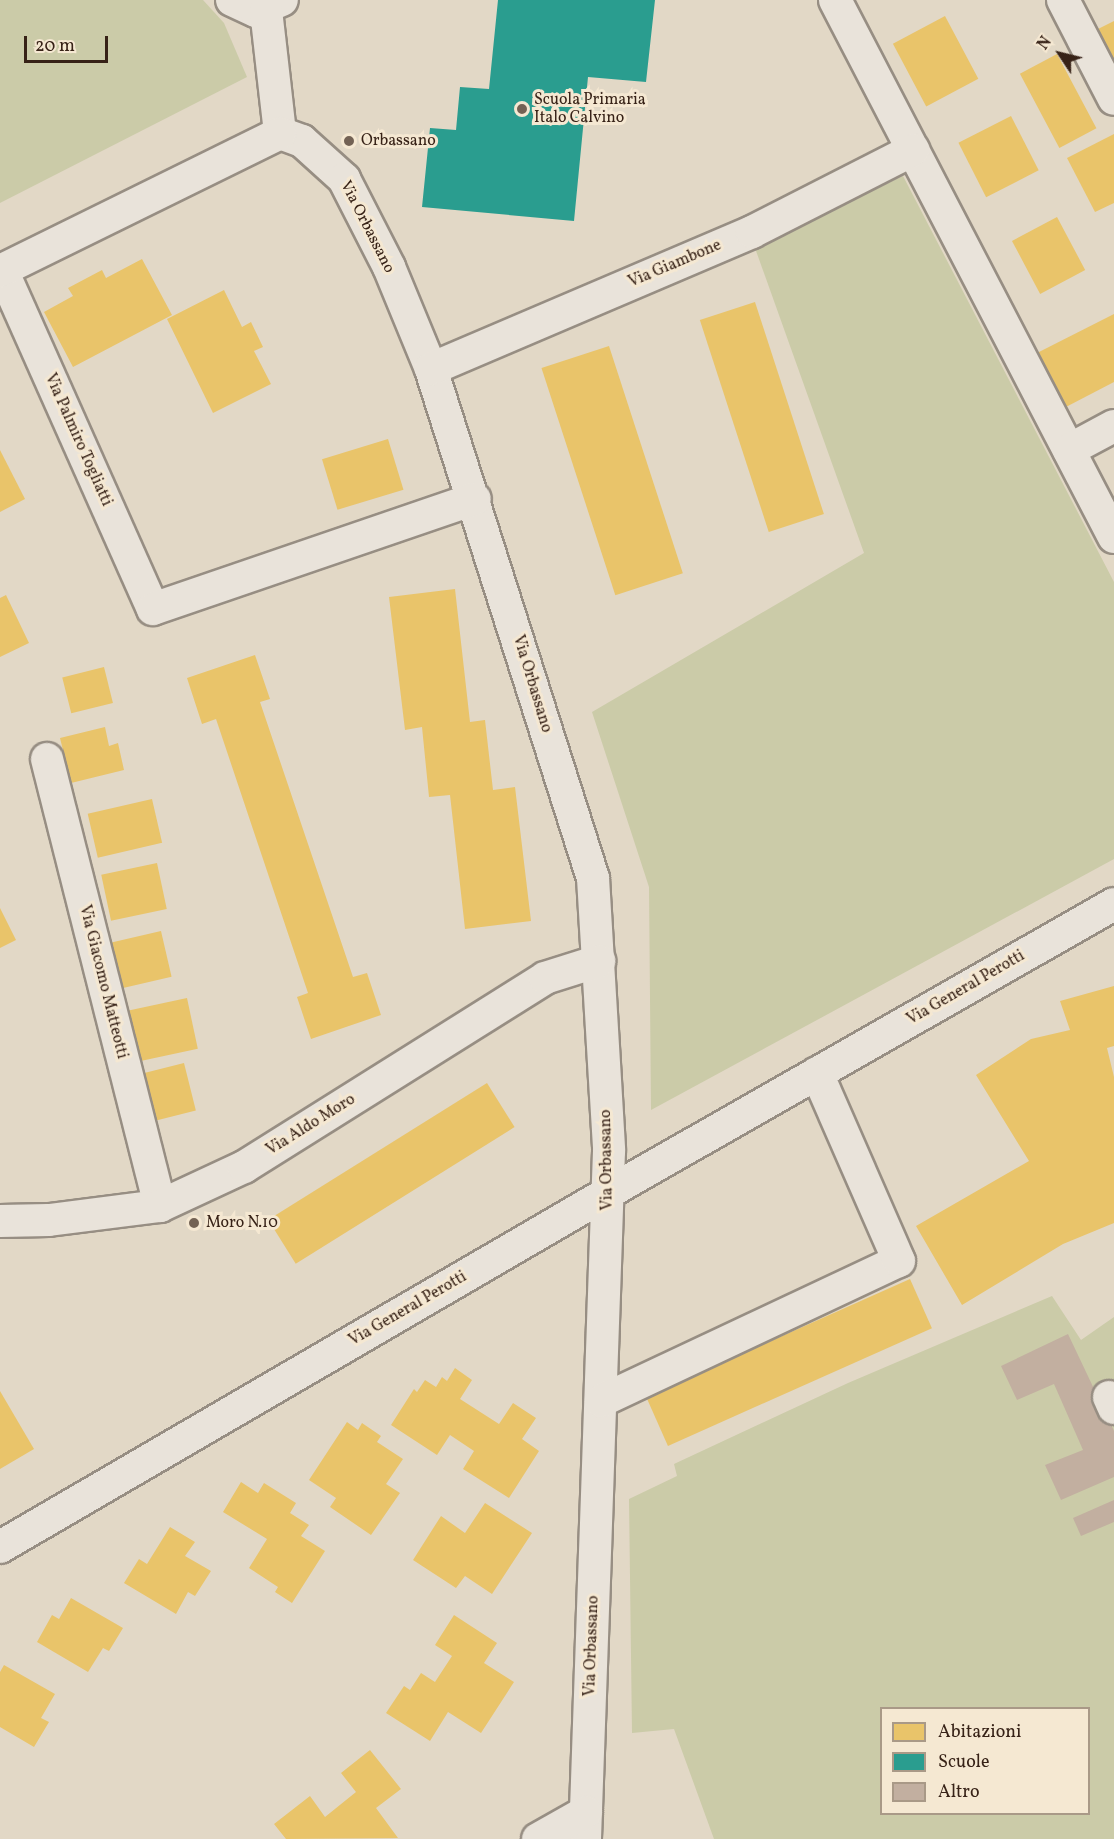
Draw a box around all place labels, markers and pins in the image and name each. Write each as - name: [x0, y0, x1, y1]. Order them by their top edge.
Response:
- place label: Scuola Primaria Italo Calvino: [534, 90, 646, 128]
- marker: Scuola Primaria Italo Calvino: [515, 102, 529, 116]
- place label: Orbassano: [361, 131, 436, 151]
- marker: Orbassano: [342, 134, 356, 148]
- place label: Moro N.10: [206, 1213, 278, 1233]
- marker: Moro N.10: [187, 1216, 201, 1230]

